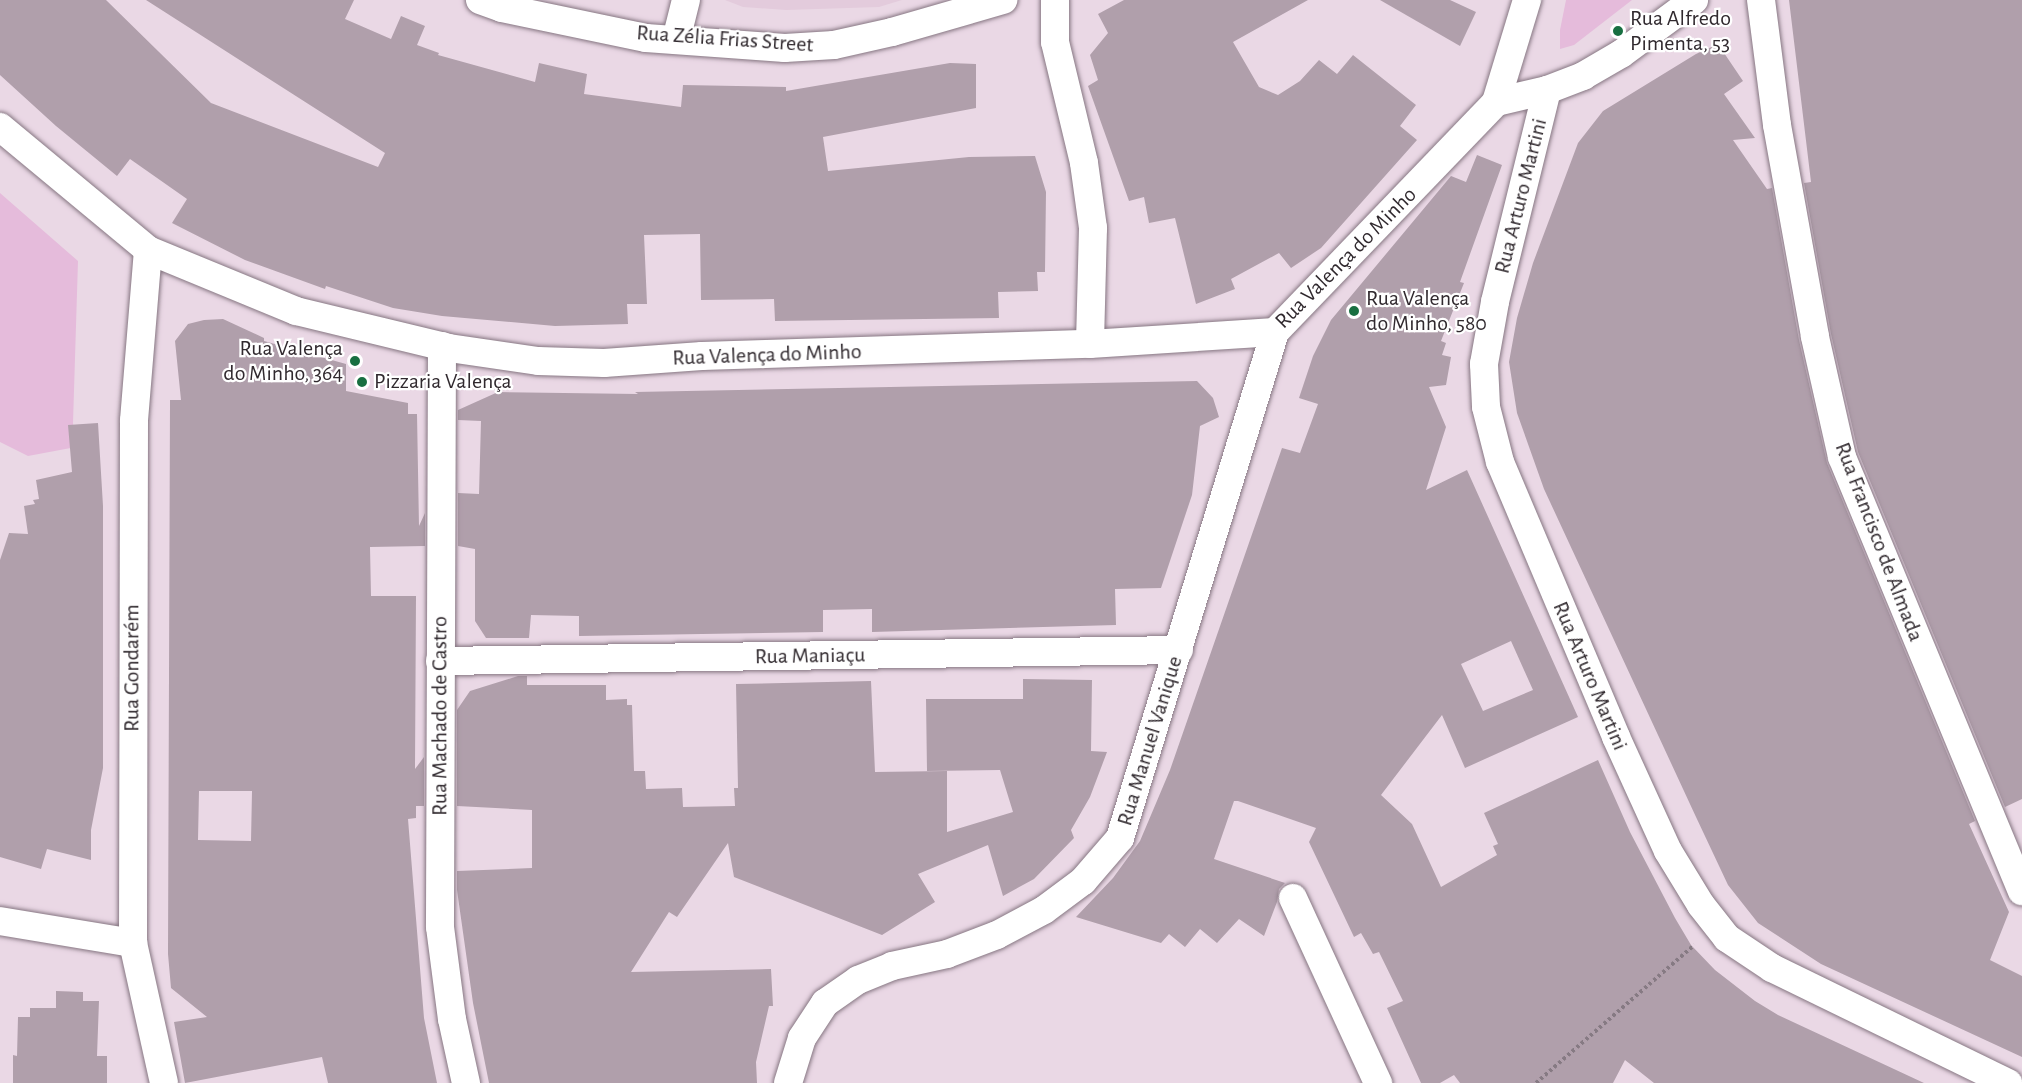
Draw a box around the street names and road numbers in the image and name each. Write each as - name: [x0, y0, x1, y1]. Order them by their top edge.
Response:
- street label: Rua Zélia Frias Street: [636, 20, 814, 58]
- street label: Rua Arturo Martini: [1489, 116, 1553, 276]
- street label: Rua Valença do Minho: [1270, 182, 1422, 334]
- street label: Rua Valença do Minho: [672, 339, 862, 371]
- street label: Rua Francisco de Almada: [1829, 439, 1929, 645]
- street label: Rua Arturo Martini: [1547, 598, 1633, 754]
- street label: Rua Gondarém: [119, 604, 145, 732]
- street label: Rua Machado de Castro: [427, 616, 453, 816]
- street label: Rua Maniaçu: [755, 642, 865, 670]
- street label: Rua Manuel Vanique: [1112, 653, 1188, 829]

